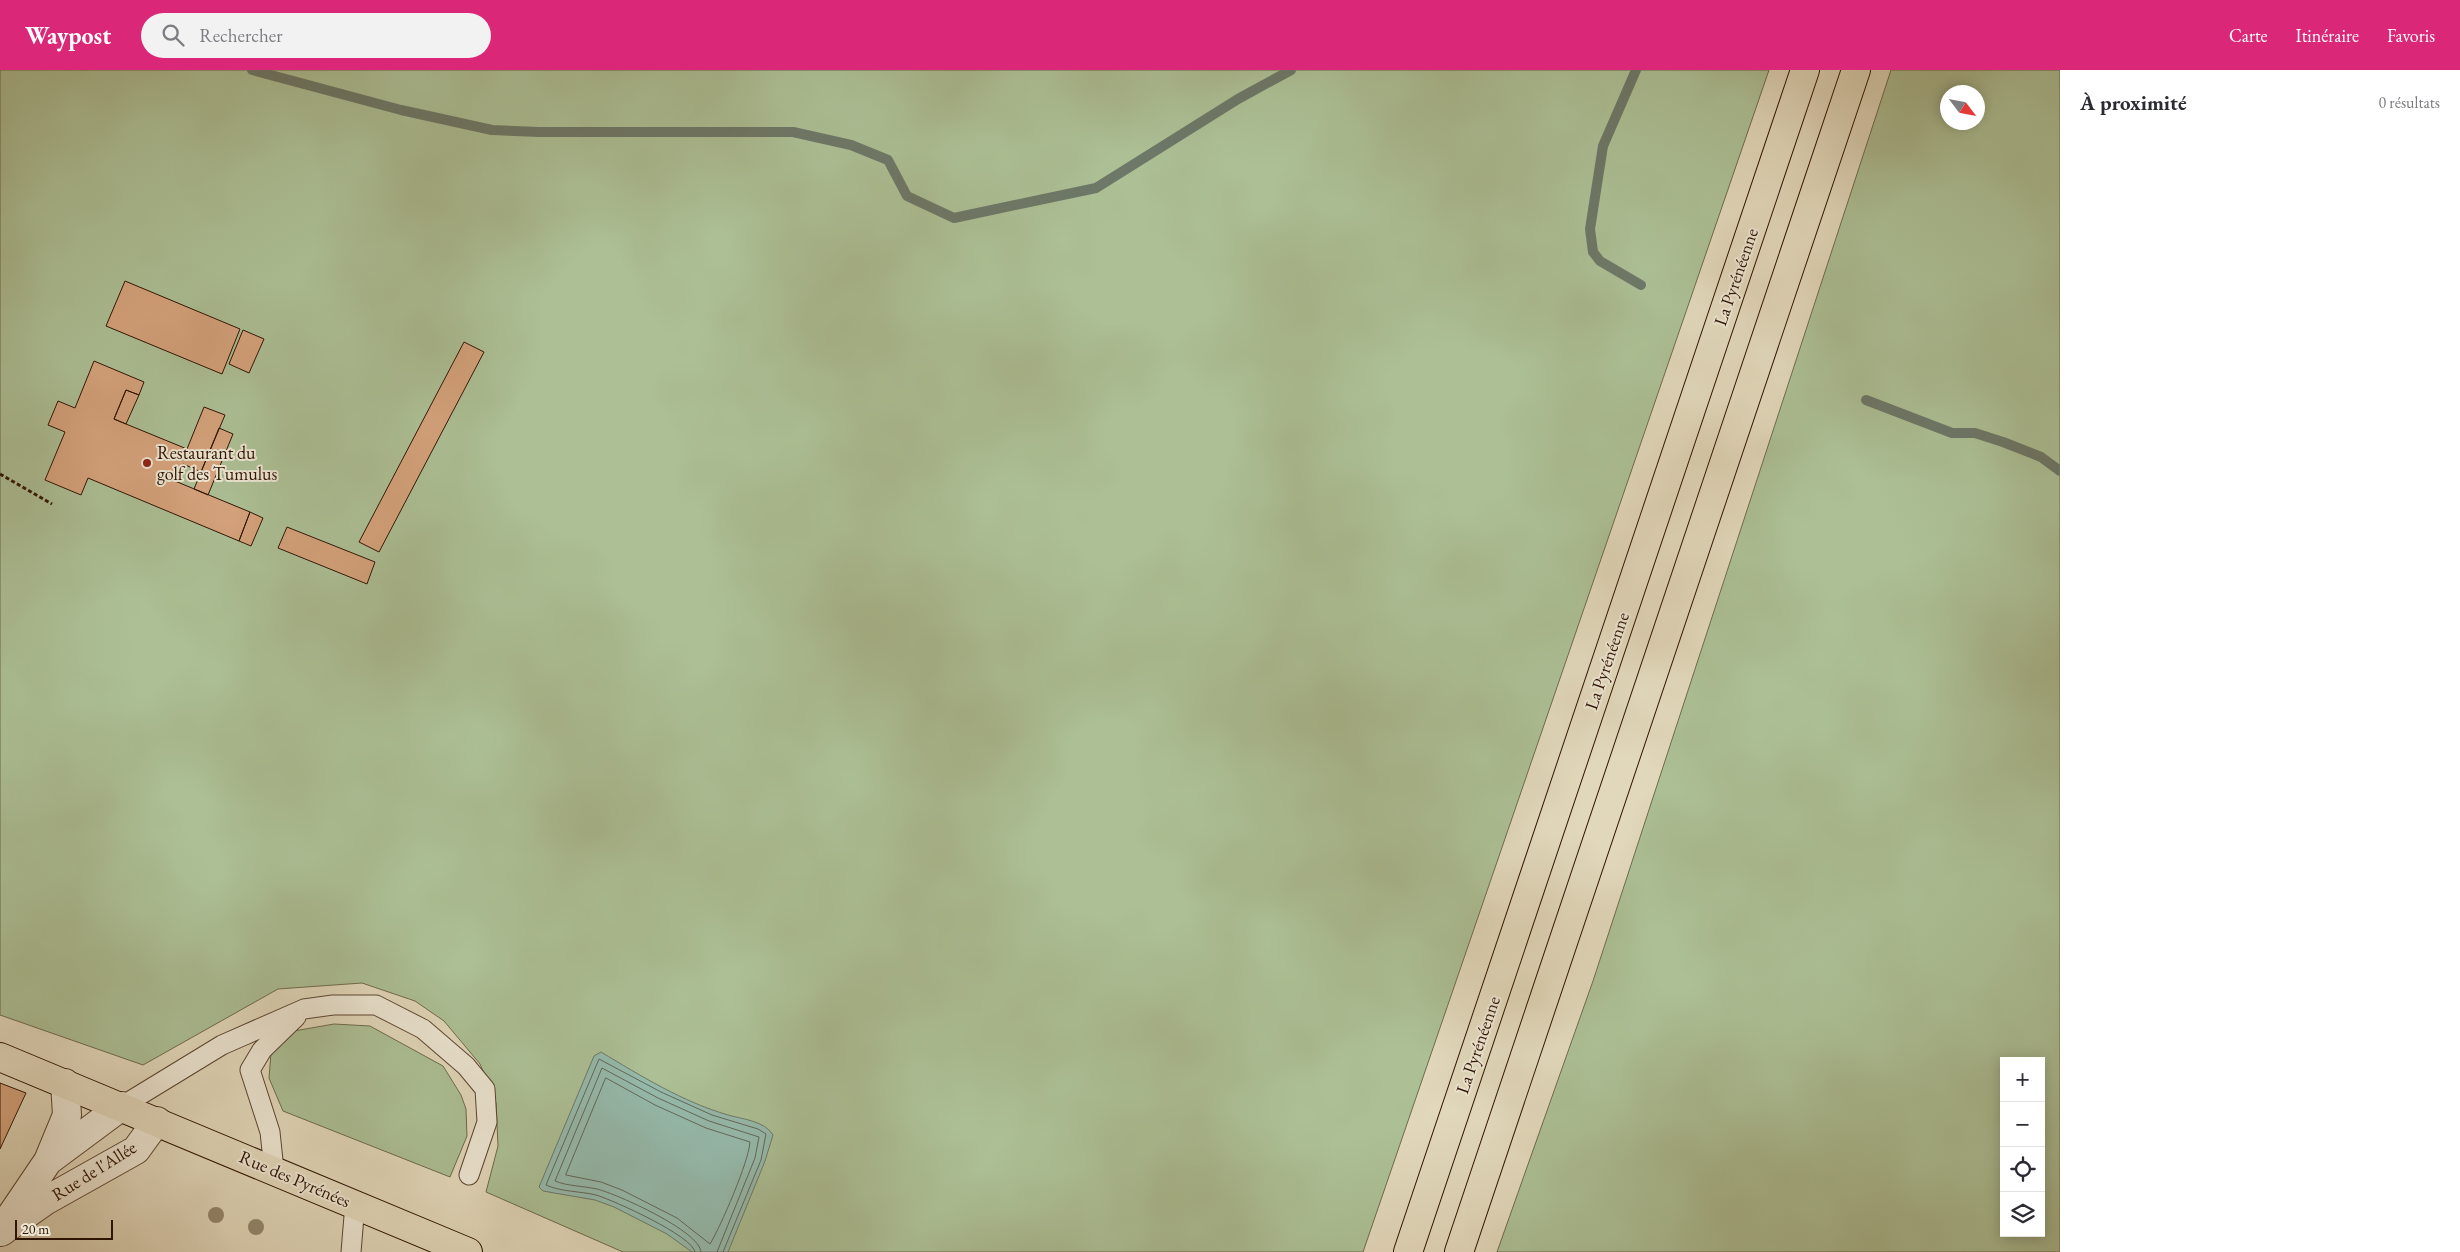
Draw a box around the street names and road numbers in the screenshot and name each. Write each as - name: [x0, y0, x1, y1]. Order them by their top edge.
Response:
- street label: La Pyrénéenne: [1708, 225, 1763, 329]
- street label: La Pyrénéenne: [1579, 609, 1634, 713]
- street label: La Pyrénéenne: [1450, 993, 1505, 1097]
- street label: Rue de l'Allée: [47, 1136, 140, 1206]
- street label: Rue des Pyrénées: [236, 1145, 354, 1212]

